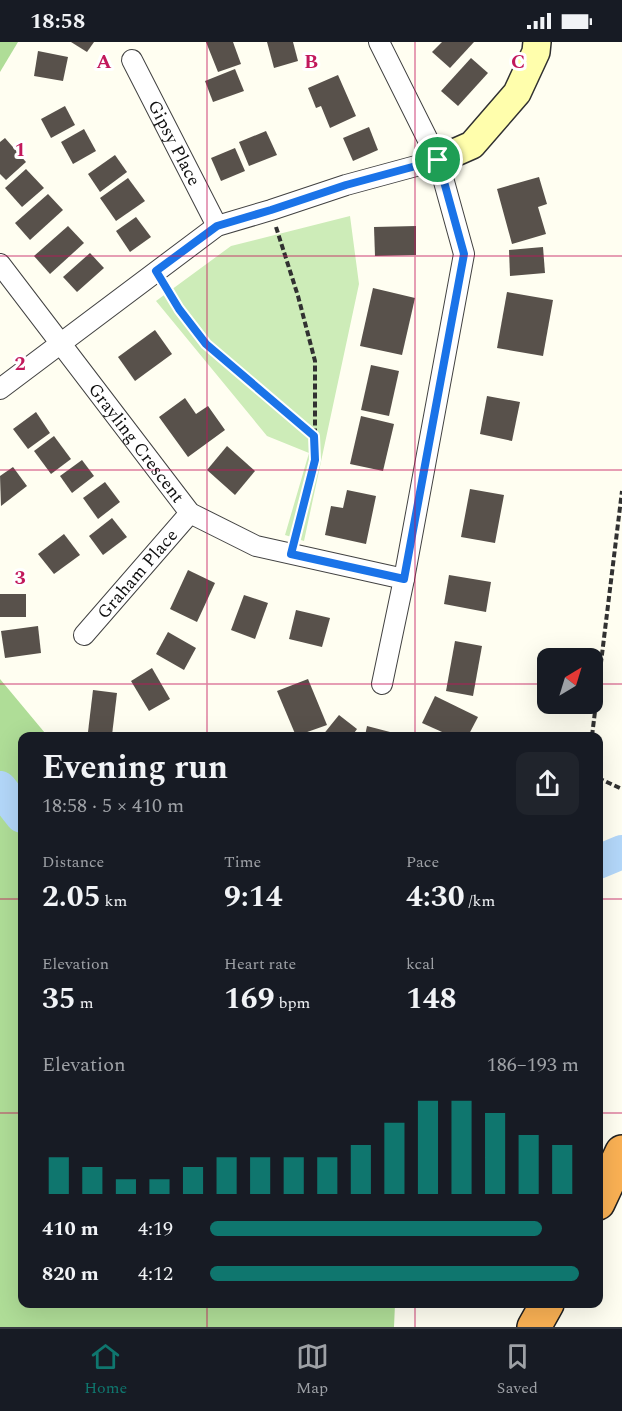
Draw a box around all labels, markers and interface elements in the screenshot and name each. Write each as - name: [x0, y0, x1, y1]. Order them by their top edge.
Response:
- text: 18:58: [30, 5, 85, 38]
- text: A: [96, 47, 112, 77]
- text: B: [304, 47, 318, 77]
- text: C: [511, 47, 525, 77]
- street label: Gipsy Place: [141, 95, 208, 191]
- pin: [412, 134, 463, 185]
- text: 1: [14, 135, 26, 165]
- icon: arrive: [421, 143, 454, 176]
- text: 2: [14, 349, 26, 379]
- street label: Grayling Crescent: [82, 377, 191, 509]
- street label: Graham Place: [90, 523, 184, 625]
- text: 3: [14, 563, 26, 593]
- north arrow: [537, 648, 603, 714]
- map controls: [537, 648, 603, 714]
- text: Evening run: [42, 743, 228, 793]
- button: share: [516, 752, 579, 815]
- text: 18:58 · 5 × 410 m: [42, 791, 184, 821]
- text: Distance: [42, 850, 104, 874]
- text: Time: [224, 850, 261, 874]
- text: Pace: [406, 850, 439, 874]
- text: 2.05: [42, 874, 101, 920]
- text: 9:14: [224, 874, 283, 920]
- text: 4:30: [406, 874, 465, 920]
- text: km: [101, 889, 127, 913]
- text: /km: [465, 889, 495, 913]
- text: Elevation: [42, 952, 109, 976]
- text: Heart rate: [224, 952, 296, 976]
- text: kcal: [406, 952, 435, 976]
- text: 35: [42, 976, 76, 1022]
- text: 169: [224, 976, 275, 1022]
- text: 148: [406, 976, 457, 1022]
- text: m: [76, 991, 93, 1015]
- text: bpm: [275, 991, 310, 1015]
- text: Elevation: [42, 1050, 126, 1080]
- text: 186–193 m: [487, 1050, 579, 1080]
- text: 410 m: [42, 1214, 99, 1244]
- text: 4:19: [138, 1214, 173, 1244]
- text: 820 m: [42, 1259, 99, 1289]
- text: 4:12: [138, 1259, 173, 1289]
- tab: Home: [84, 1340, 127, 1400]
- tab: Map: [296, 1340, 329, 1400]
- tab: Saved: [497, 1340, 538, 1400]

